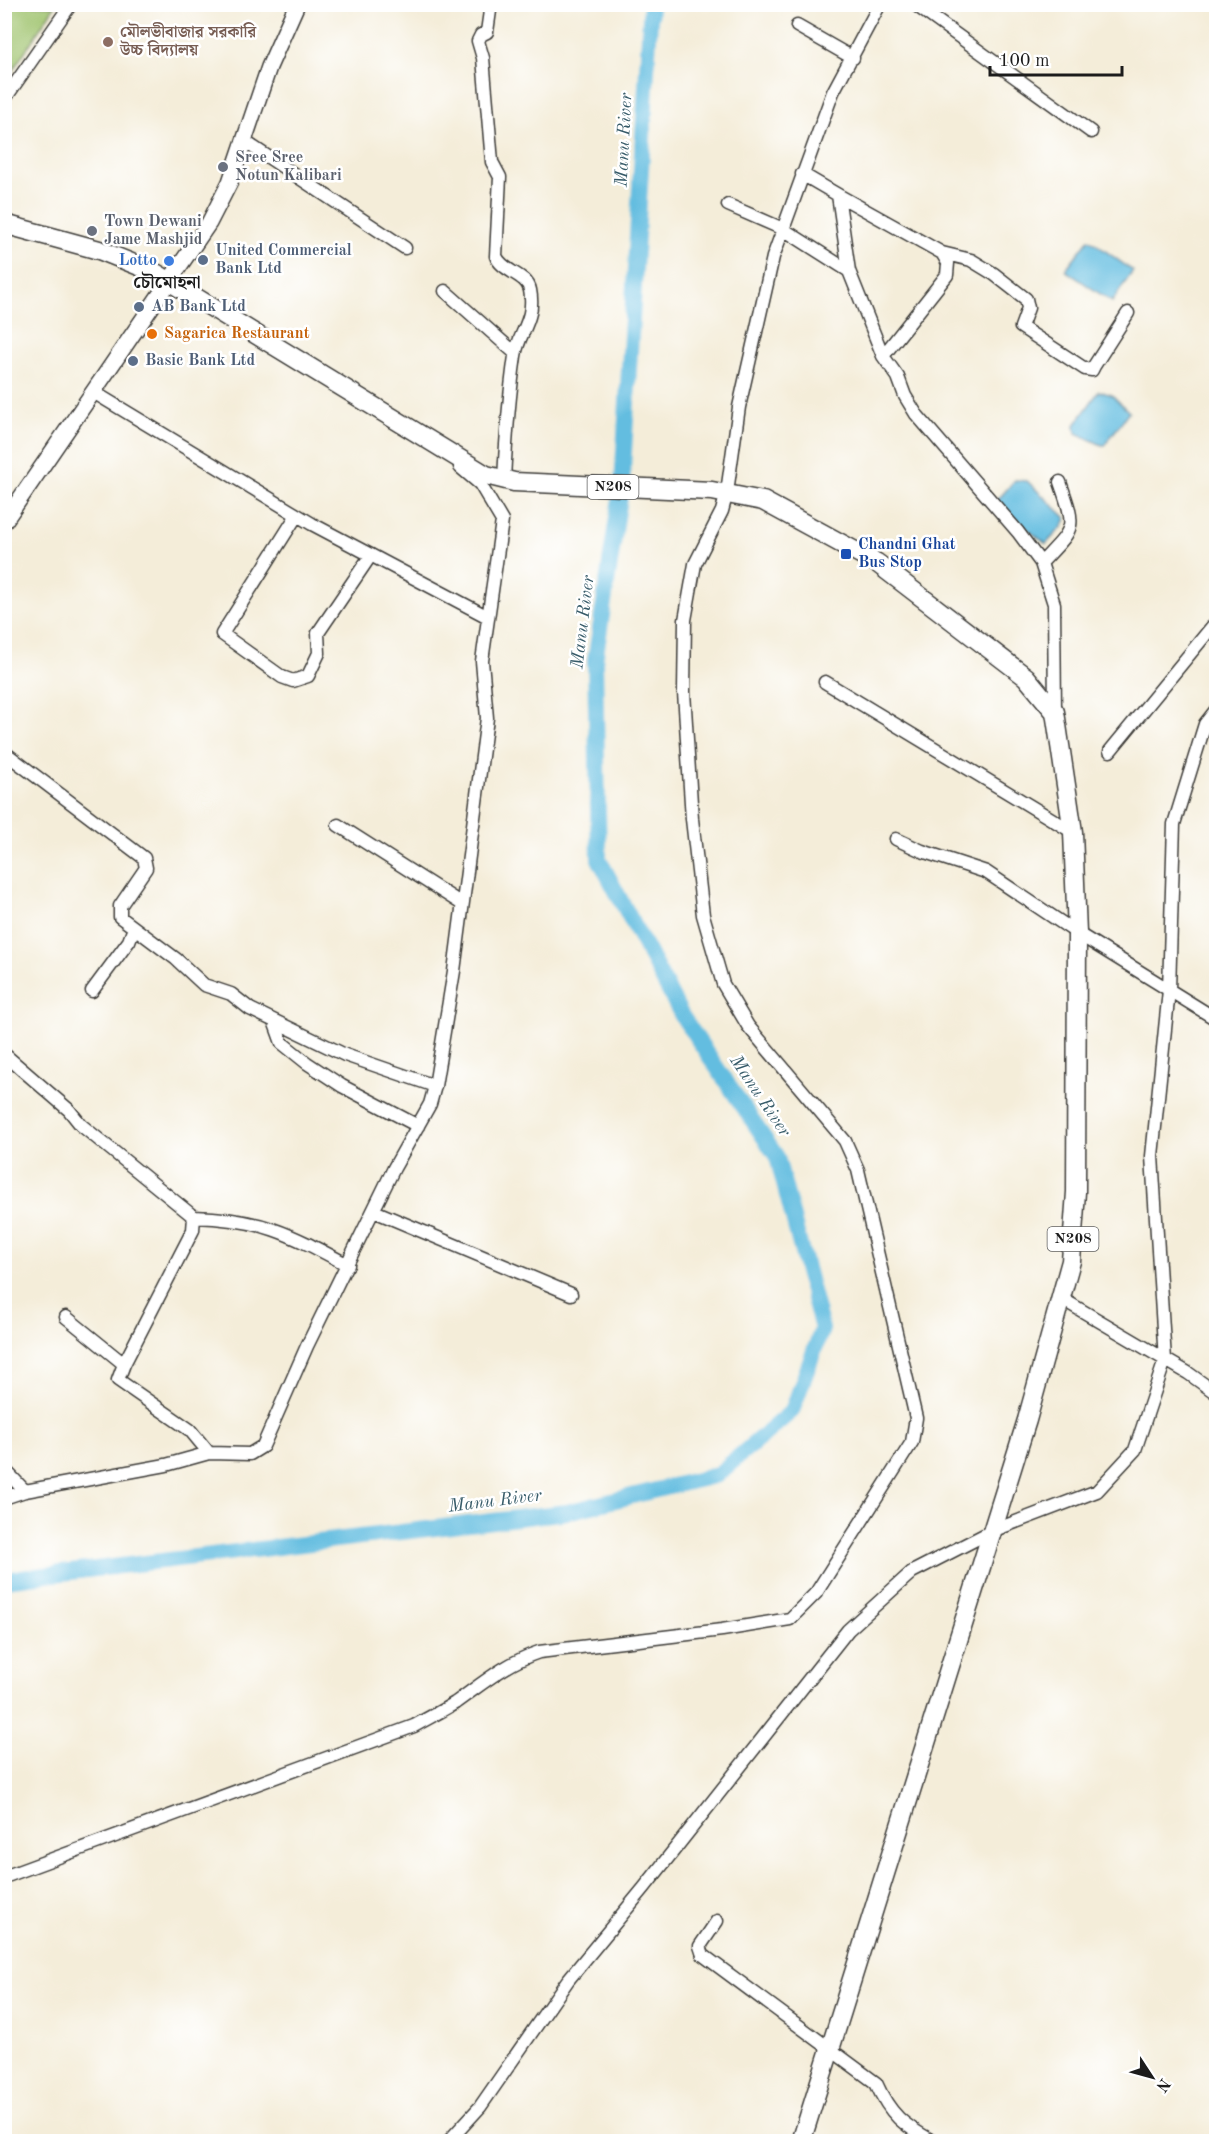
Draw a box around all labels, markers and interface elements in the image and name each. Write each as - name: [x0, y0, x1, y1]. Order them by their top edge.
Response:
- place label: মৌলভীবাজার সরকারি উচ্চ বিদ্যালয়: [119, 22, 257, 59]
- marker: মৌলভীবাজার সরকারি উচ্চ বিদ্যালয়: [101, 35, 115, 49]
- scale bar: [990, 39, 1122, 77]
- text: 100 m: [999, 52, 1050, 70]
- water label: Manu River: [613, 91, 636, 188]
- place label: Sree Sree Notun Kalibari: [235, 150, 342, 184]
- marker: Sree Sree Notun Kalibari: [216, 160, 230, 174]
- place label: Town Dewani Jame Mashjid: [104, 214, 203, 248]
- marker: Town Dewani Jame Mashjid: [85, 224, 99, 238]
- place label: United Commercial Bank Ltd: [215, 243, 352, 277]
- place label: Lotto: [119, 253, 157, 269]
- marker: United Commercial Bank Ltd: [196, 253, 210, 267]
- marker: Lotto: [162, 254, 176, 268]
- district label: চৌমোহনা: [133, 271, 201, 292]
- place label: AB Bank Ltd: [151, 299, 246, 315]
- marker: AB Bank Ltd: [132, 300, 146, 314]
- place label: Sagarica Restaurant: [164, 326, 310, 342]
- marker: Sagarica Restaurant: [145, 327, 159, 341]
- place label: Basic Bank Ltd: [145, 353, 255, 369]
- marker: Basic Bank Ltd: [126, 354, 140, 368]
- road number: N208: [588, 475, 638, 499]
- place label: Chandni Ghat Bus Stop: [858, 537, 956, 571]
- marker: Chandni Ghat Bus Stop: [839, 547, 853, 561]
- water label: Manu River: [568, 573, 598, 671]
- water label: Manu River: [726, 1051, 794, 1141]
- road number: N208: [1048, 1227, 1098, 1251]
- water label: Manu River: [446, 1486, 544, 1516]
- north arrow: [1122, 2047, 1182, 2107]
- text: N: [1152, 2075, 1173, 2095]

